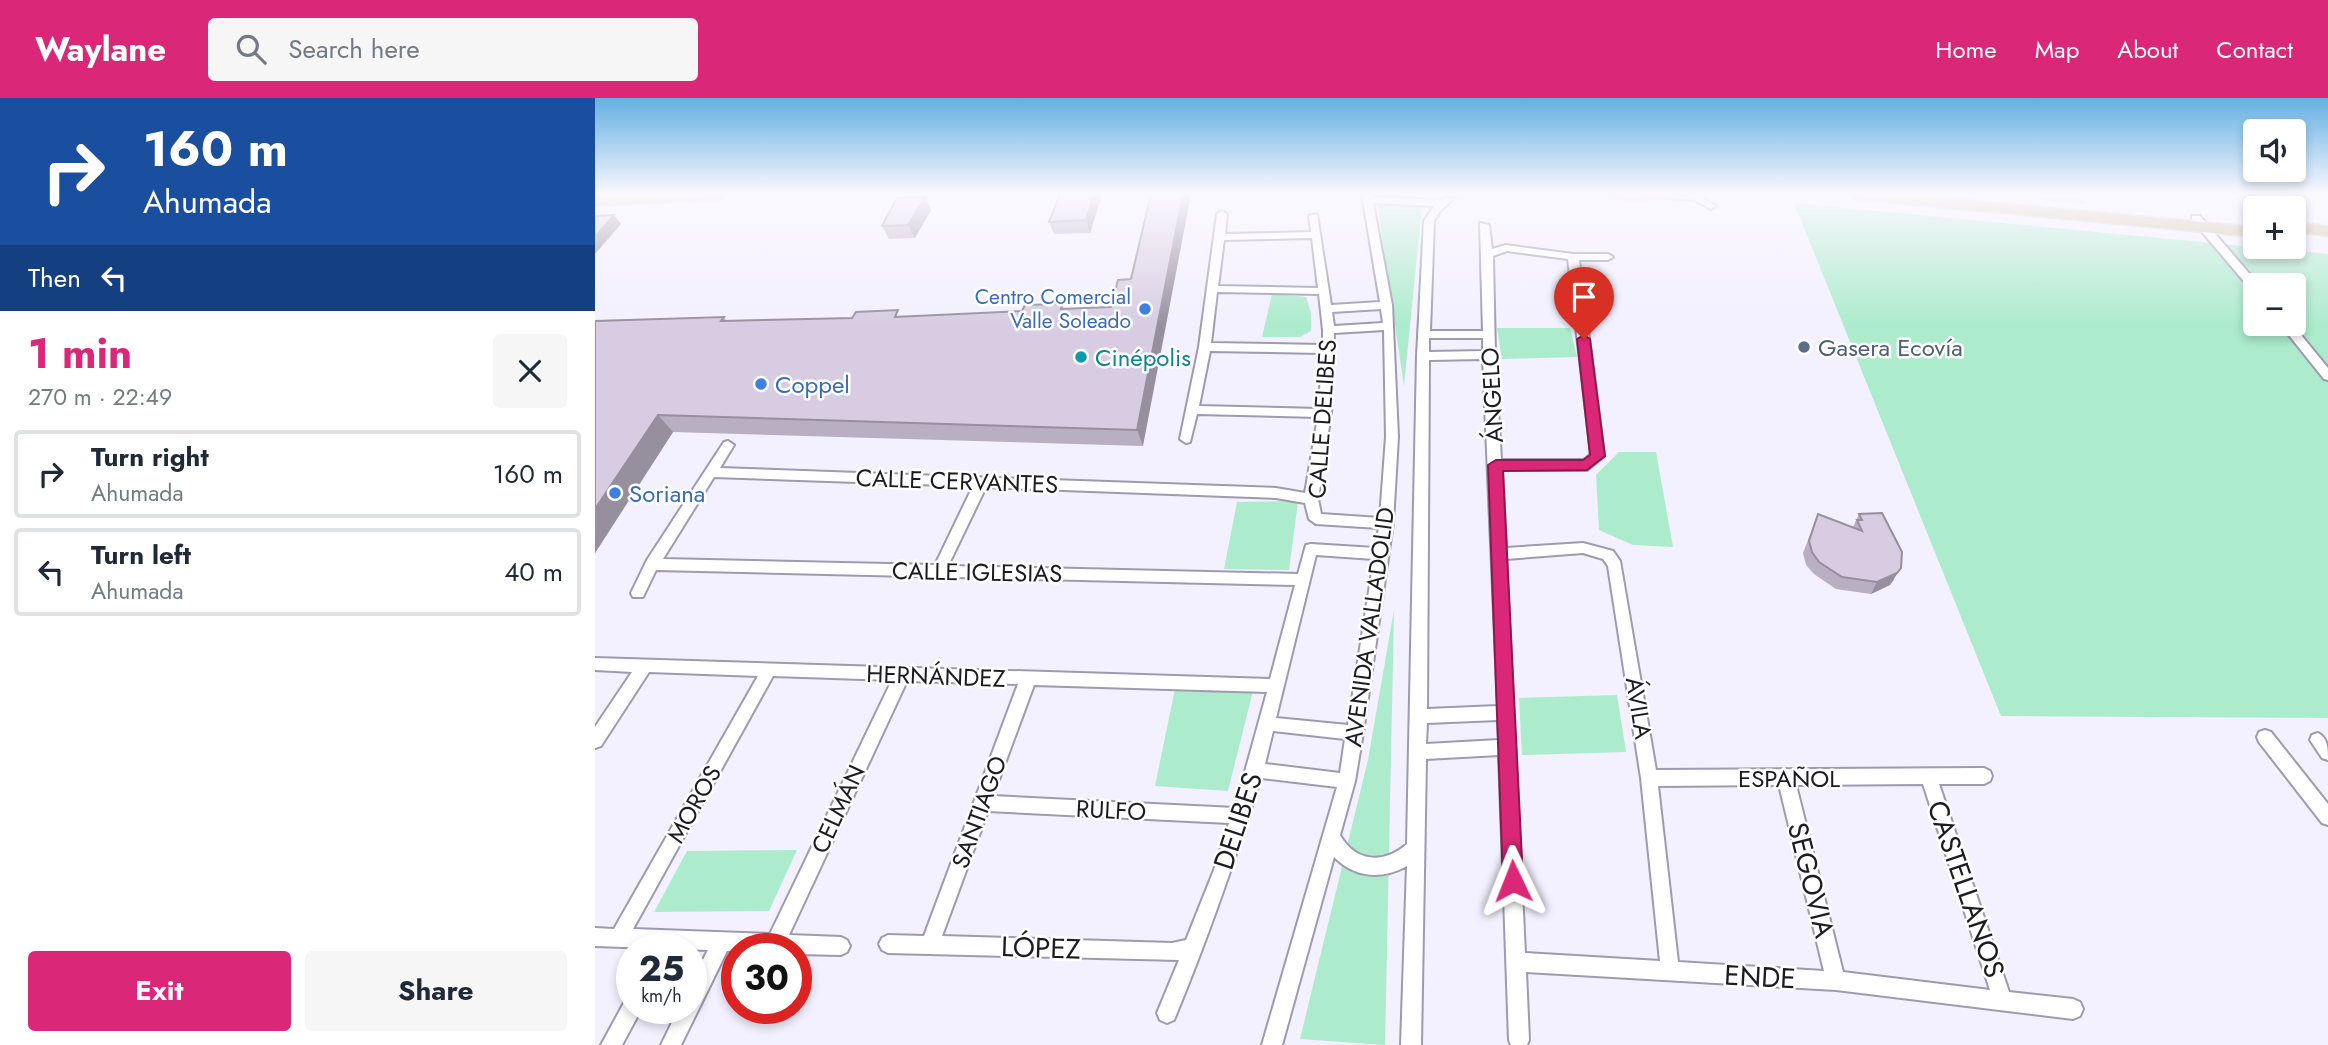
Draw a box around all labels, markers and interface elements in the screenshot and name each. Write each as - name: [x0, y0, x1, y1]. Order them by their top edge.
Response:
- search box: [208, 18, 698, 81]
- text: Waylane: [35, 26, 166, 73]
- icon: search: [232, 30, 270, 68]
- text: Search here: [288, 30, 420, 68]
- text: Home: [1935, 32, 1997, 67]
- text: Map: [2035, 32, 2079, 67]
- text: About: [2117, 32, 2178, 67]
- text: Contact: [2216, 32, 2293, 67]
- text: 160 m: [143, 114, 288, 184]
- map controls: [2243, 119, 2306, 336]
- button: sound: [2243, 119, 2306, 182]
- icon: right: [28, 126, 119, 217]
- text: Ahumada: [143, 179, 272, 225]
- button: +: [2243, 196, 2306, 259]
- text: Then: [28, 259, 81, 297]
- icon: left: [95, 259, 133, 297]
- pin: [1554, 267, 1614, 339]
- button: −: [2243, 273, 2306, 336]
- icon: arrive: [1565, 278, 1603, 316]
- place label: Centro Comercial Valle Soleado: [975, 282, 1131, 336]
- marker: Centro Comercial Valle Soleado: [1137, 301, 1153, 317]
- text: 1 min: [28, 323, 132, 384]
- place label: Gasera Ecovía: [1818, 330, 1963, 365]
- button: close: [493, 334, 567, 408]
- street label: CALLE DELIBES: [1299, 338, 1345, 500]
- marker: Gasera Ecovía: [1796, 339, 1812, 355]
- place label: Cinépolis: [1095, 340, 1191, 375]
- street label: ÁNGELO: [1472, 347, 1512, 443]
- marker: Cinépolis: [1073, 349, 1089, 365]
- place label: Coppel: [775, 367, 850, 402]
- marker: Coppel: [753, 376, 769, 392]
- text: 270 m · 22:49: [28, 380, 172, 414]
- text: Turn right: [91, 438, 209, 476]
- icon: right: [32, 455, 70, 493]
- text: 160 m: [493, 455, 563, 493]
- street label: CALLE CERVANTES: [855, 460, 1059, 502]
- text: Ahumada: [91, 476, 184, 510]
- place label: Soriana: [629, 476, 705, 511]
- marker: Soriana: [607, 485, 623, 501]
- street label: AVENIDA VALLADOLID: [1335, 505, 1403, 749]
- text: Turn left: [91, 536, 191, 574]
- icon: left: [32, 553, 70, 591]
- text: 40 m: [504, 553, 563, 591]
- street label: CALLE IGLESIAS: [891, 553, 1063, 591]
- text: Ahumada: [91, 574, 184, 608]
- street label: HERNÁNDEZ: [866, 656, 1006, 696]
- street label: ÁVILA: [1617, 674, 1661, 742]
- street label: SANTIAGO: [942, 751, 1016, 873]
- street label: MOROS: [658, 759, 730, 849]
- street label: CELMÁN: [802, 759, 874, 859]
- street label: ESPAÑOL: [1738, 761, 1840, 796]
- street label: DELIBES: [1203, 767, 1273, 875]
- street label: RULFO: [1075, 791, 1147, 829]
- street label: CASTELLANOS: [1917, 795, 2015, 983]
- street label: SEGOVIA: [1777, 818, 1845, 942]
- position arrow: [1476, 844, 1550, 918]
- street label: LÓPEZ: [1000, 926, 1082, 970]
- speed limit sign: 30: [721, 933, 812, 1024]
- text: 25: [639, 944, 684, 994]
- button: Exit: [28, 951, 291, 1031]
- button: Share: [305, 951, 567, 1031]
- street label: ENDE: [1723, 955, 1797, 999]
- text: km/h: [641, 983, 682, 1009]

